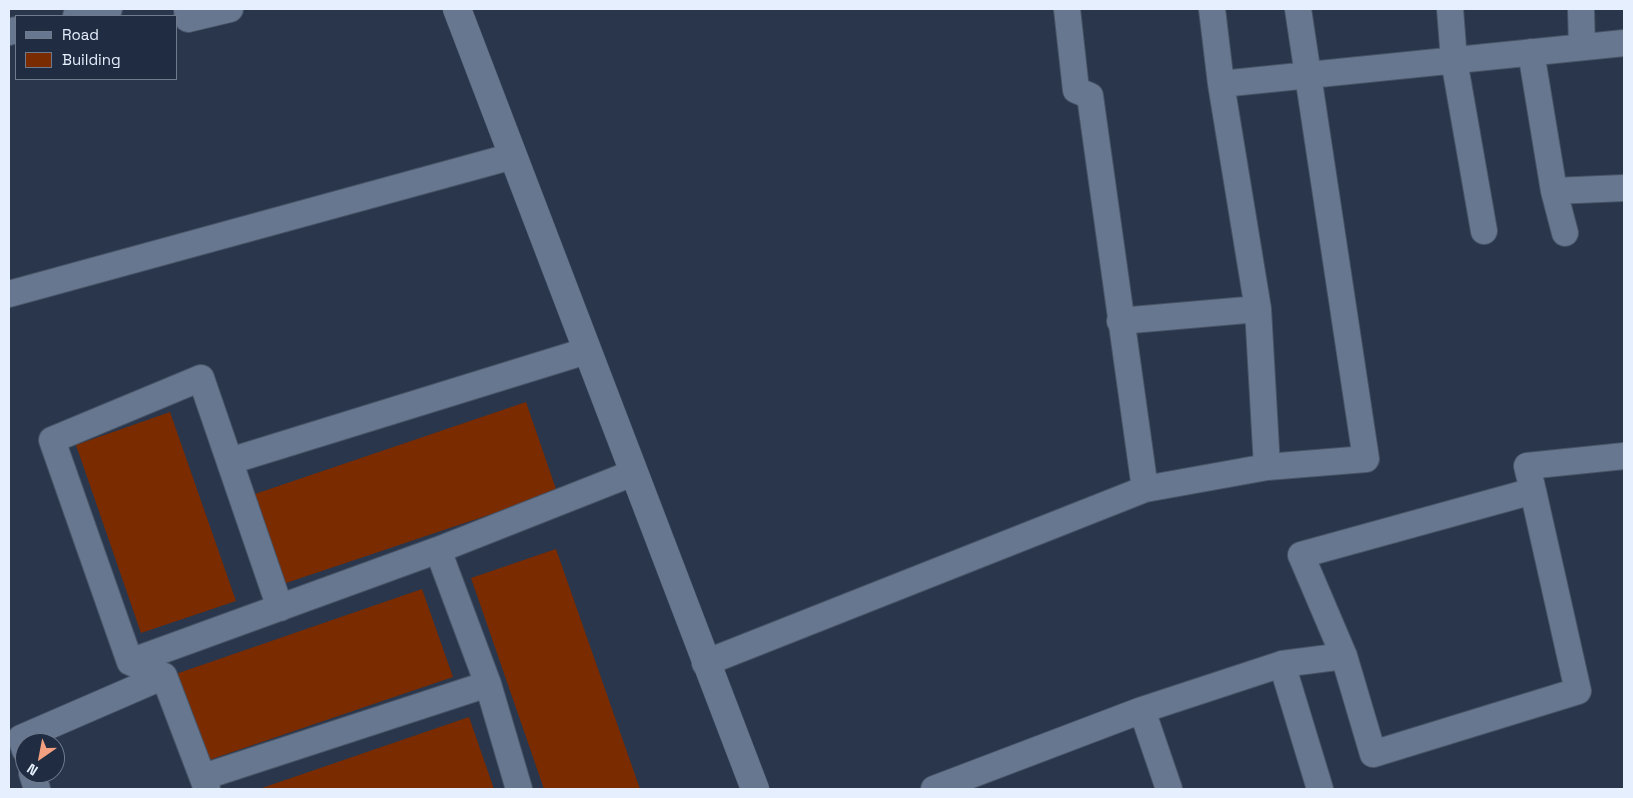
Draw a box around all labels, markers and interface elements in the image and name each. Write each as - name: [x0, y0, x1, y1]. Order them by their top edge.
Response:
- legend: [15, 15, 178, 80]
- text: Road: [62, 25, 99, 44]
- text: Building: [62, 50, 121, 69]
- north arrow: [15, 733, 65, 783]
- text: N: [24, 760, 41, 780]

